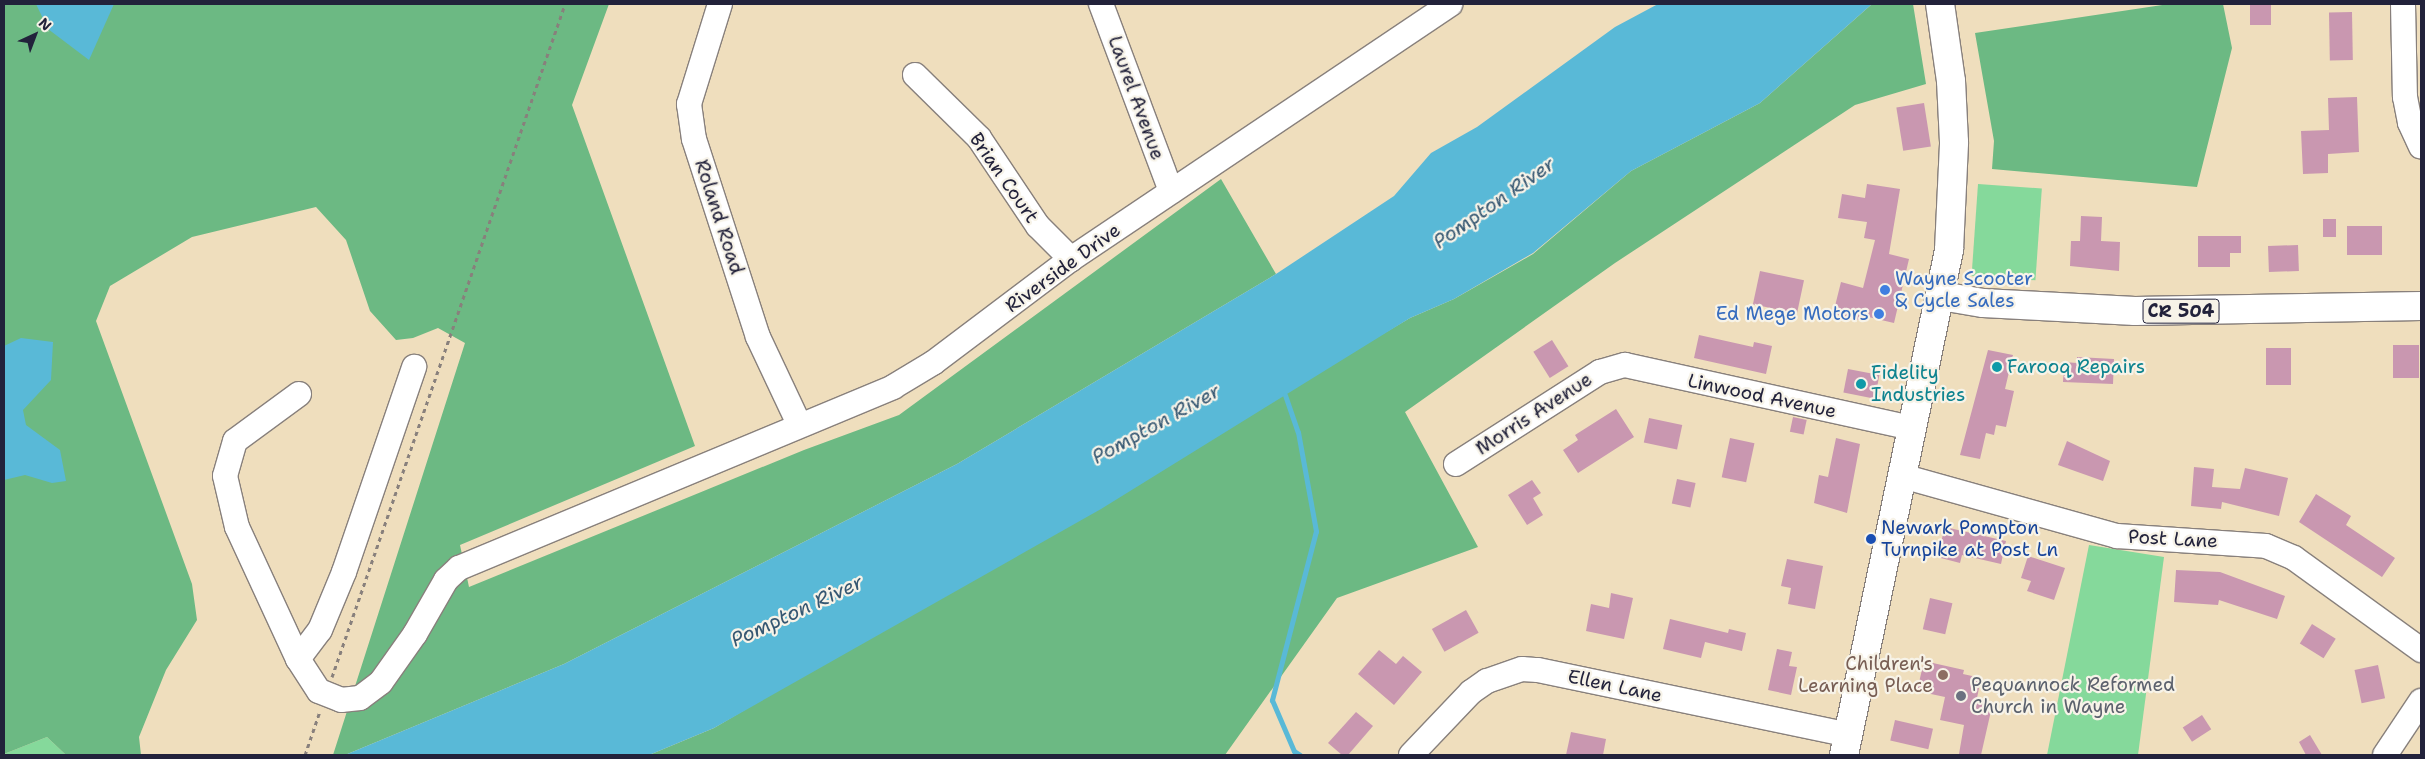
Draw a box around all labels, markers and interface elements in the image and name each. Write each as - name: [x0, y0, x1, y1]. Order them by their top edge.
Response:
- north arrow: [10, 10, 60, 60]
- text: N: [35, 14, 55, 34]
- street label: Laurel Avenue: [1103, 33, 1169, 163]
- street label: Brian Court: [965, 129, 1043, 227]
- water label: Pompton River: [1429, 152, 1559, 254]
- street label: Roland Road: [690, 157, 748, 277]
- street label: Riverside Drive: [1001, 219, 1125, 317]
- place label: Wayne Scooter & Cycle Sales: [1895, 268, 2033, 312]
- marker: Wayne Scooter & Cycle Sales: [1879, 284, 1891, 296]
- road number: CR 504: [2142, 296, 2220, 326]
- place label: Ed Mege Motors: [1716, 303, 1869, 325]
- marker: Ed Mege Motors: [1873, 308, 1885, 320]
- place label: Farooq Repairs: [2007, 356, 2145, 378]
- marker: Farooq Repairs: [1991, 361, 2003, 373]
- place label: Fidelity Industries: [1871, 362, 1966, 406]
- street label: Morris Avenue: [1472, 368, 1596, 460]
- street label: Linwood Avenue: [1686, 369, 1838, 423]
- marker: Fidelity Industries: [1855, 378, 1867, 390]
- water label: Pompton River: [1088, 379, 1224, 469]
- place label: Newark Pompton Turnpike at Post Ln: [1881, 517, 2058, 561]
- street label: Post Lane: [2128, 525, 2218, 553]
- marker: Newark Pompton Turnpike at Post Ln: [1865, 533, 1877, 545]
- water label: Pompton River: [727, 570, 867, 652]
- place label: Children's Learning Place: [1798, 653, 1933, 697]
- street label: Ellen Lane: [1566, 665, 1664, 707]
- marker: Children's Learning Place: [1937, 669, 1949, 681]
- place label: Pequannock Reformed Church in Wayne: [1971, 674, 2175, 718]
- marker: Pequannock Reformed Church in Wayne: [1955, 690, 1967, 702]

